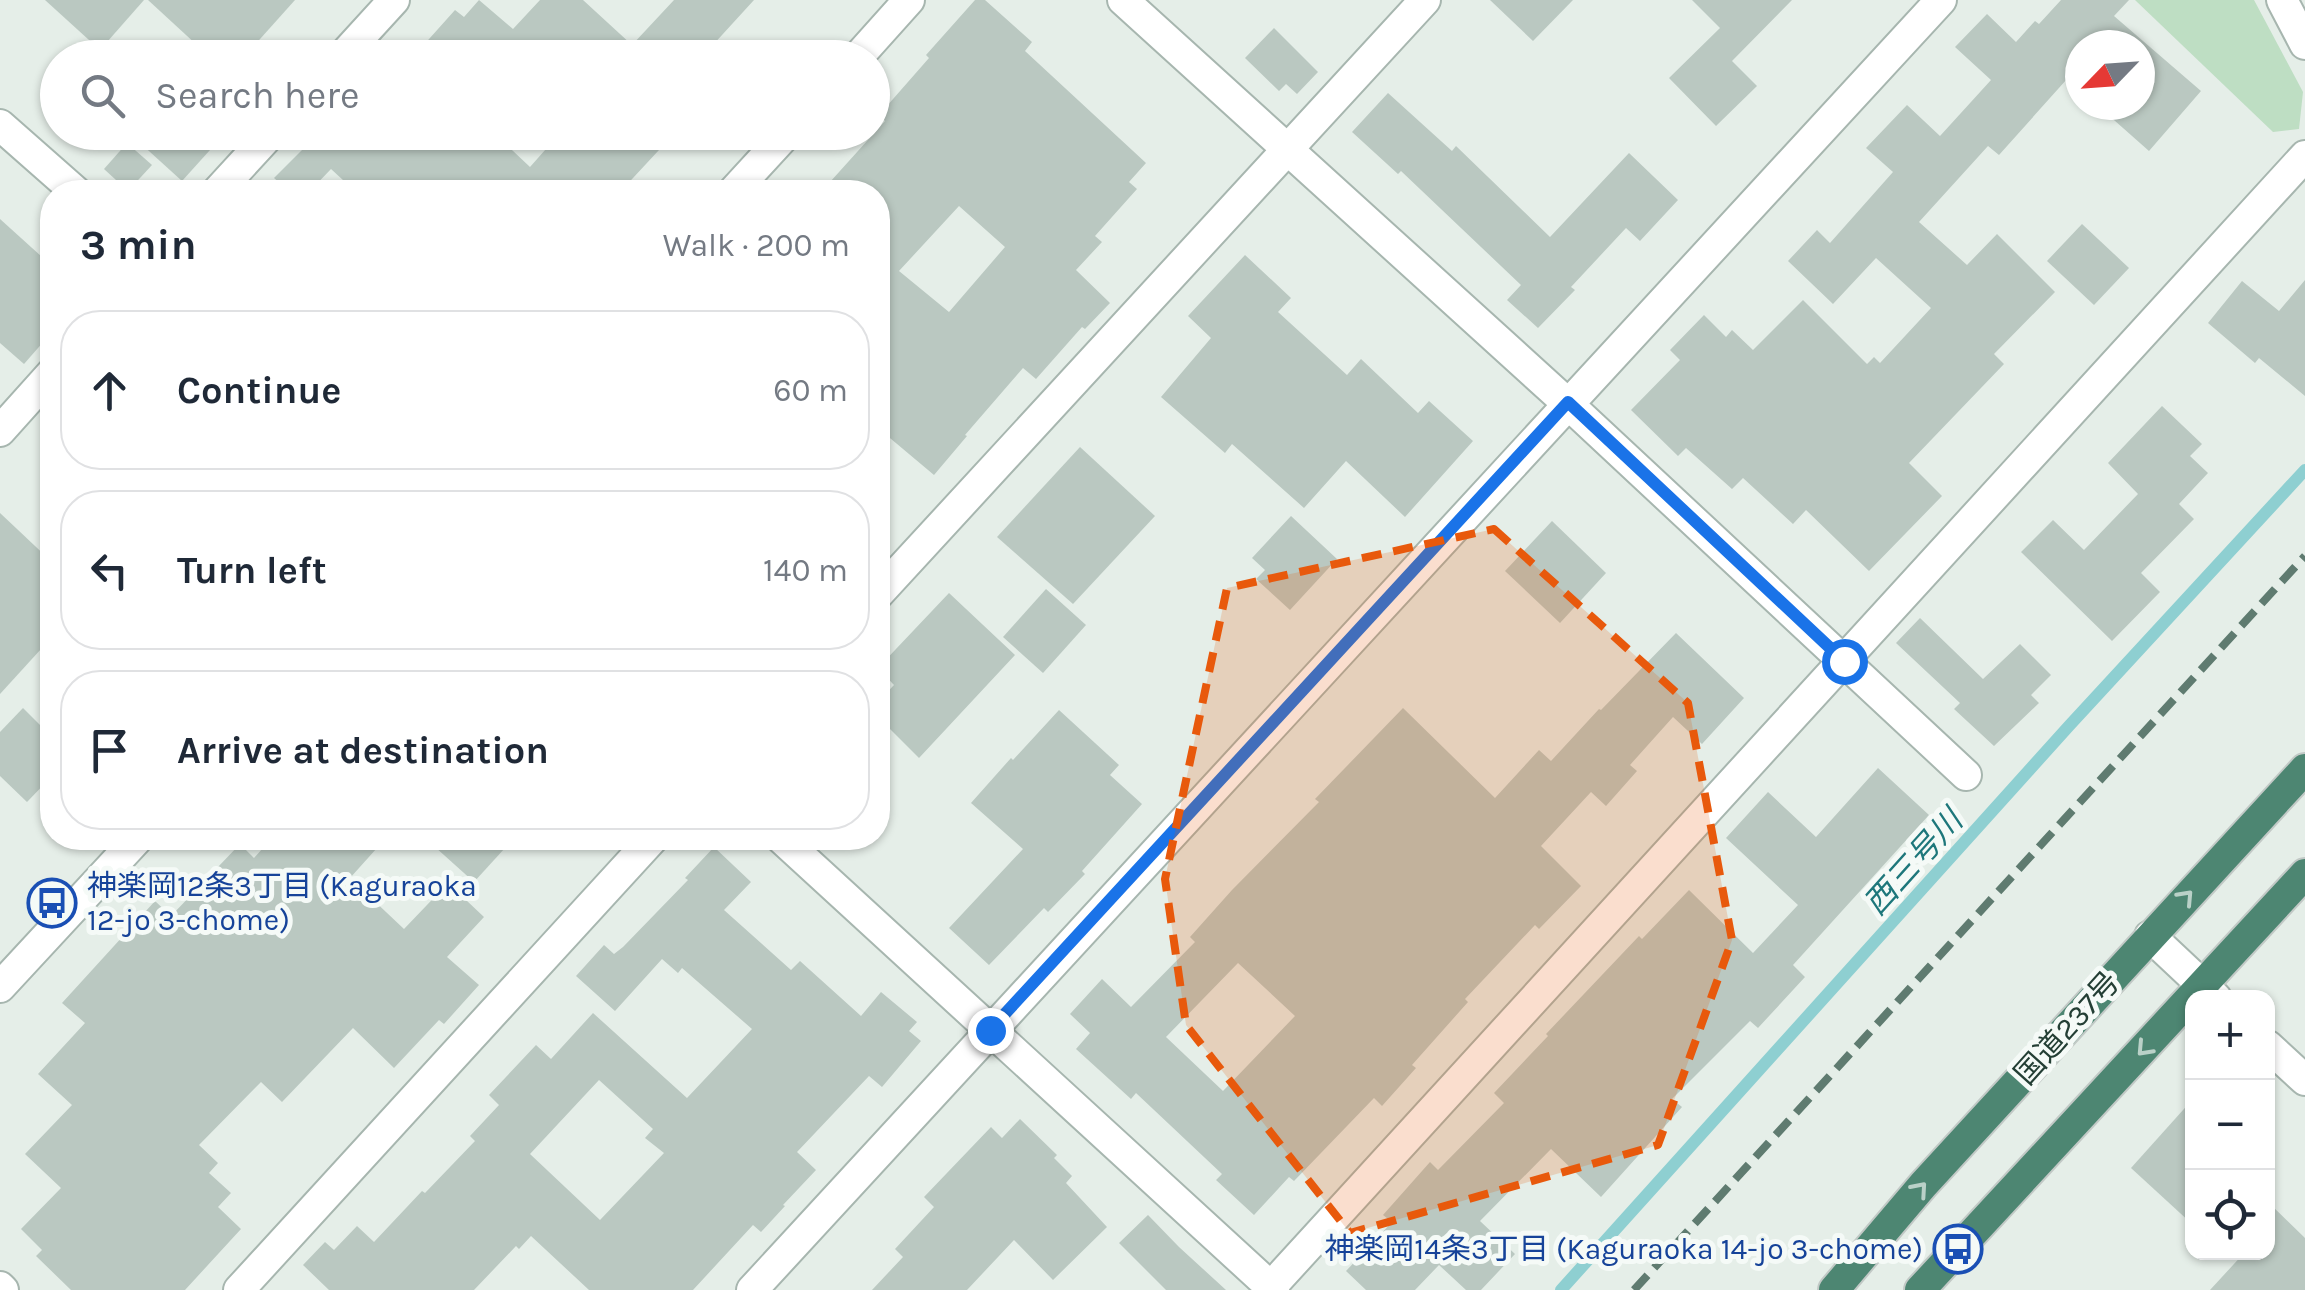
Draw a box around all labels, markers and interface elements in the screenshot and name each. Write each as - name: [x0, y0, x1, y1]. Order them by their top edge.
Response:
- north arrow: [2065, 30, 2155, 120]
- search box: [40, 40, 890, 150]
- icon: search: [75, 68, 130, 123]
- text: Search here: [155, 73, 359, 118]
- text: 3 min: [80, 220, 197, 270]
- text: Walk · 200 m: [663, 227, 850, 264]
- icon: ahead: [82, 363, 137, 418]
- text: Continue: [177, 368, 341, 413]
- text: 60 m: [773, 372, 848, 409]
- icon: left: [82, 543, 137, 598]
- text: Turn left: [177, 548, 327, 593]
- text: 140 m: [763, 552, 848, 589]
- route start: [1822, 639, 1868, 685]
- icon: arrive: [82, 723, 137, 778]
- text: Arrive at destination: [177, 728, 549, 773]
- water label: 西三号川: [1857, 800, 1972, 922]
- place label: 神楽岡12条3丁目 (Kaguraoka 12-jo 3-chome): [87, 868, 477, 938]
- bus stop icon: 神楽岡12条3丁目 (Kaguraoka 12-jo 3-chome): [26, 877, 78, 929]
- one-way arrow: [2174, 890, 2192, 909]
- street label: 国道237号: [2007, 964, 2127, 1092]
- map controls: [2185, 990, 2275, 1260]
- button: +: [2185, 990, 2275, 1080]
- route end: [968, 1008, 1014, 1054]
- one-way arrow: [2138, 1037, 2156, 1056]
- button: −: [2185, 1080, 2275, 1170]
- button: locate: [2185, 1170, 2275, 1260]
- one-way arrow: [1909, 1182, 1927, 1201]
- bus stop icon: 神楽岡14条3丁目 (Kaguraoka 14-jo 3-chome): [1932, 1223, 1984, 1275]
- place label: 神楽岡14条3丁目 (Kaguraoka 14-jo 3-chome): [1324, 1231, 1923, 1267]

